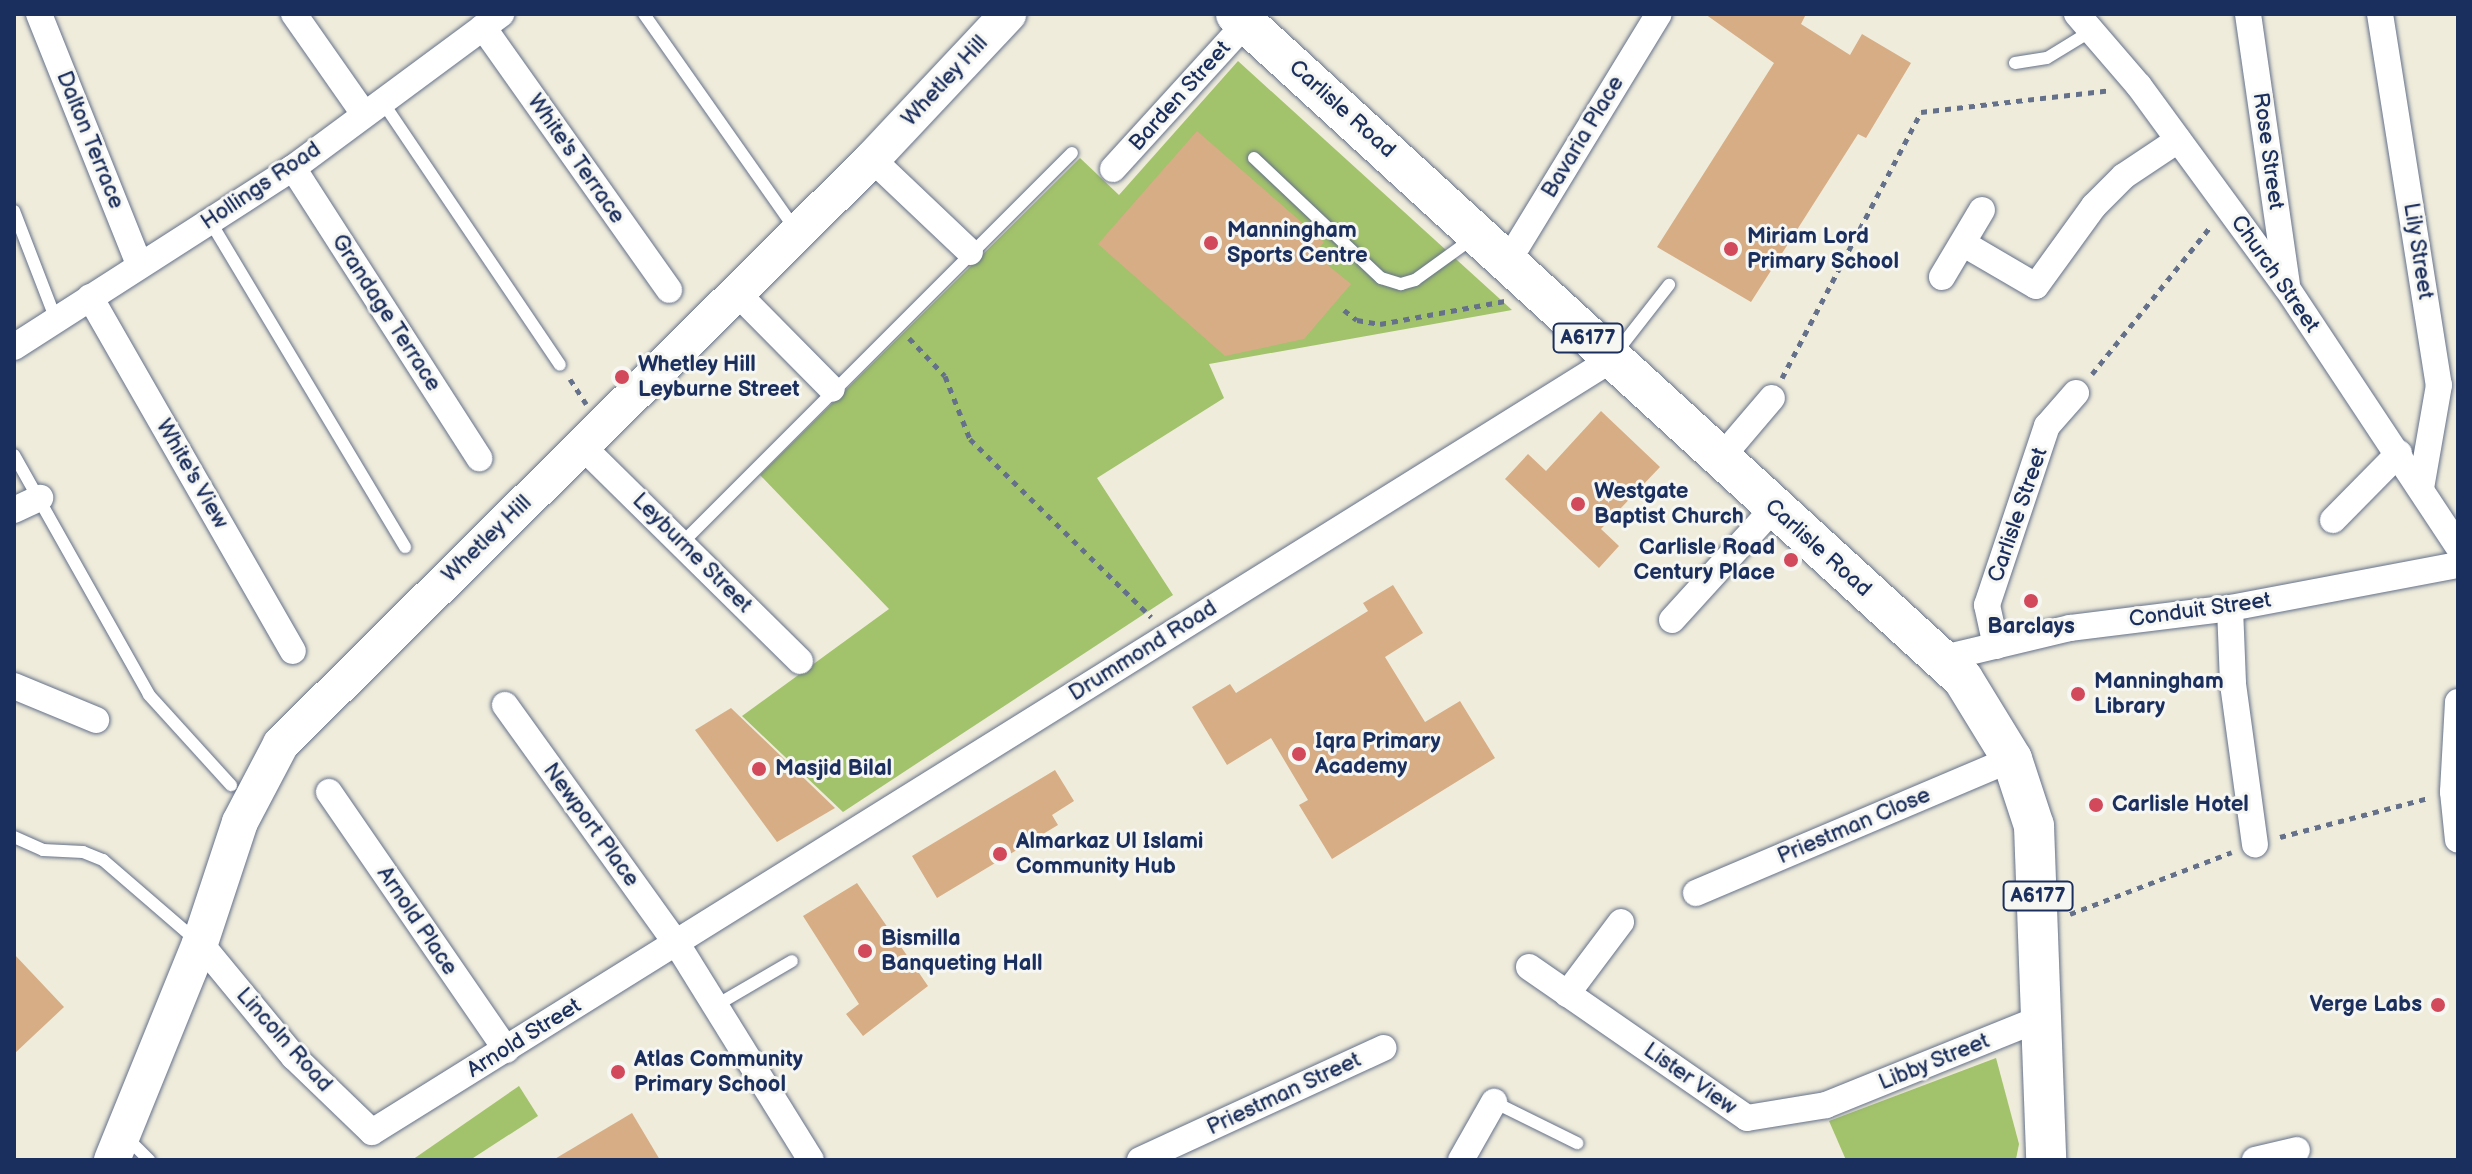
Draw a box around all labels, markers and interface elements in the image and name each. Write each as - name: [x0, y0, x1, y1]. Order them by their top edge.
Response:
- street label: Whetley Hill: [896, 30, 994, 132]
- street label: Barden Street: [1124, 35, 1236, 157]
- street label: Carlisle Road: [1283, 54, 1401, 164]
- street label: Dalton Terrace: [50, 67, 130, 213]
- street label: Bavaria Place: [1536, 71, 1630, 203]
- street label: White's Terrace: [521, 89, 631, 229]
- street label: Rose Street: [2247, 91, 2289, 211]
- street label: Hollings Road: [196, 136, 326, 236]
- street label: Lily Street: [2397, 200, 2439, 302]
- street label: Church Street: [2225, 210, 2325, 338]
- place label: Manningham Sports Centre: [1227, 217, 1368, 268]
- place label: Miriam Lord Primary School: [1747, 223, 1900, 274]
- street label: Grandage Terrace: [325, 229, 447, 397]
- marker: Manningham Sports Centre: [1202, 234, 1220, 252]
- marker: Miriam Lord Primary School: [1722, 240, 1740, 258]
- road number: A6177: [1552, 322, 1624, 354]
- place label: Whetley Hill Leyburne Street: [638, 351, 800, 402]
- marker: Whetley Hill Leyburne Street: [613, 368, 631, 386]
- street label: White's View: [150, 414, 234, 534]
- street label: Carlisle Street: [1983, 444, 2053, 586]
- place label: Westgate Baptist Church: [1594, 478, 1744, 530]
- street label: Leyburne Street: [626, 487, 758, 619]
- street label: Whetley Hill: [436, 489, 538, 589]
- street label: Carlisle Road: [1759, 493, 1877, 603]
- marker: Westgate Baptist Church: [1569, 495, 1587, 513]
- place label: Carlisle Road Century Place: [1633, 534, 1775, 586]
- marker: Carlisle Road Century Place: [1782, 551, 1800, 569]
- street label: Conduit Street: [2127, 587, 2273, 633]
- marker: Barclays: [2022, 592, 2040, 610]
- street label: Drummond Road: [1064, 595, 1222, 707]
- place label: Barclays: [1987, 614, 2075, 640]
- place label: Manningham Library: [2094, 668, 2224, 720]
- marker: Manningham Library: [2069, 685, 2087, 703]
- place label: Iqra Primary Academy: [1315, 728, 1441, 780]
- marker: Iqra Primary Academy: [1290, 745, 1308, 763]
- place label: Masjid Bilal: [775, 756, 892, 782]
- street label: Newport Place: [537, 758, 645, 892]
- marker: Masjid Bilal: [750, 760, 768, 778]
- street label: Priestman Close: [1774, 782, 1934, 870]
- place label: Carlisle Hotel: [2112, 792, 2249, 818]
- marker: Carlisle Hotel: [2087, 796, 2105, 814]
- place label: Almarkaz Ul Islami Community Hub: [1016, 828, 1203, 880]
- marker: Almarkaz Ul Islami Community Hub: [991, 845, 1009, 863]
- street label: Arnold Place: [371, 862, 463, 980]
- road number: A6177: [2002, 880, 2074, 912]
- place label: Bismilla Banqueting Hall: [881, 925, 1042, 976]
- marker: Bismilla Banqueting Hall: [856, 942, 874, 960]
- street label: Lincoln Road: [230, 983, 338, 1097]
- street label: Arnold Street: [462, 992, 586, 1084]
- place label: Verge Labs: [2309, 992, 2422, 1018]
- marker: Verge Labs: [2429, 996, 2447, 1014]
- street label: Libby Street: [1874, 1028, 1994, 1096]
- street label: Lister View: [1638, 1037, 1742, 1121]
- place label: Atlas Community Primary School: [634, 1046, 803, 1098]
- street label: Priestman Street: [1203, 1047, 1365, 1141]
- marker: Atlas Community Primary School: [609, 1063, 627, 1081]

